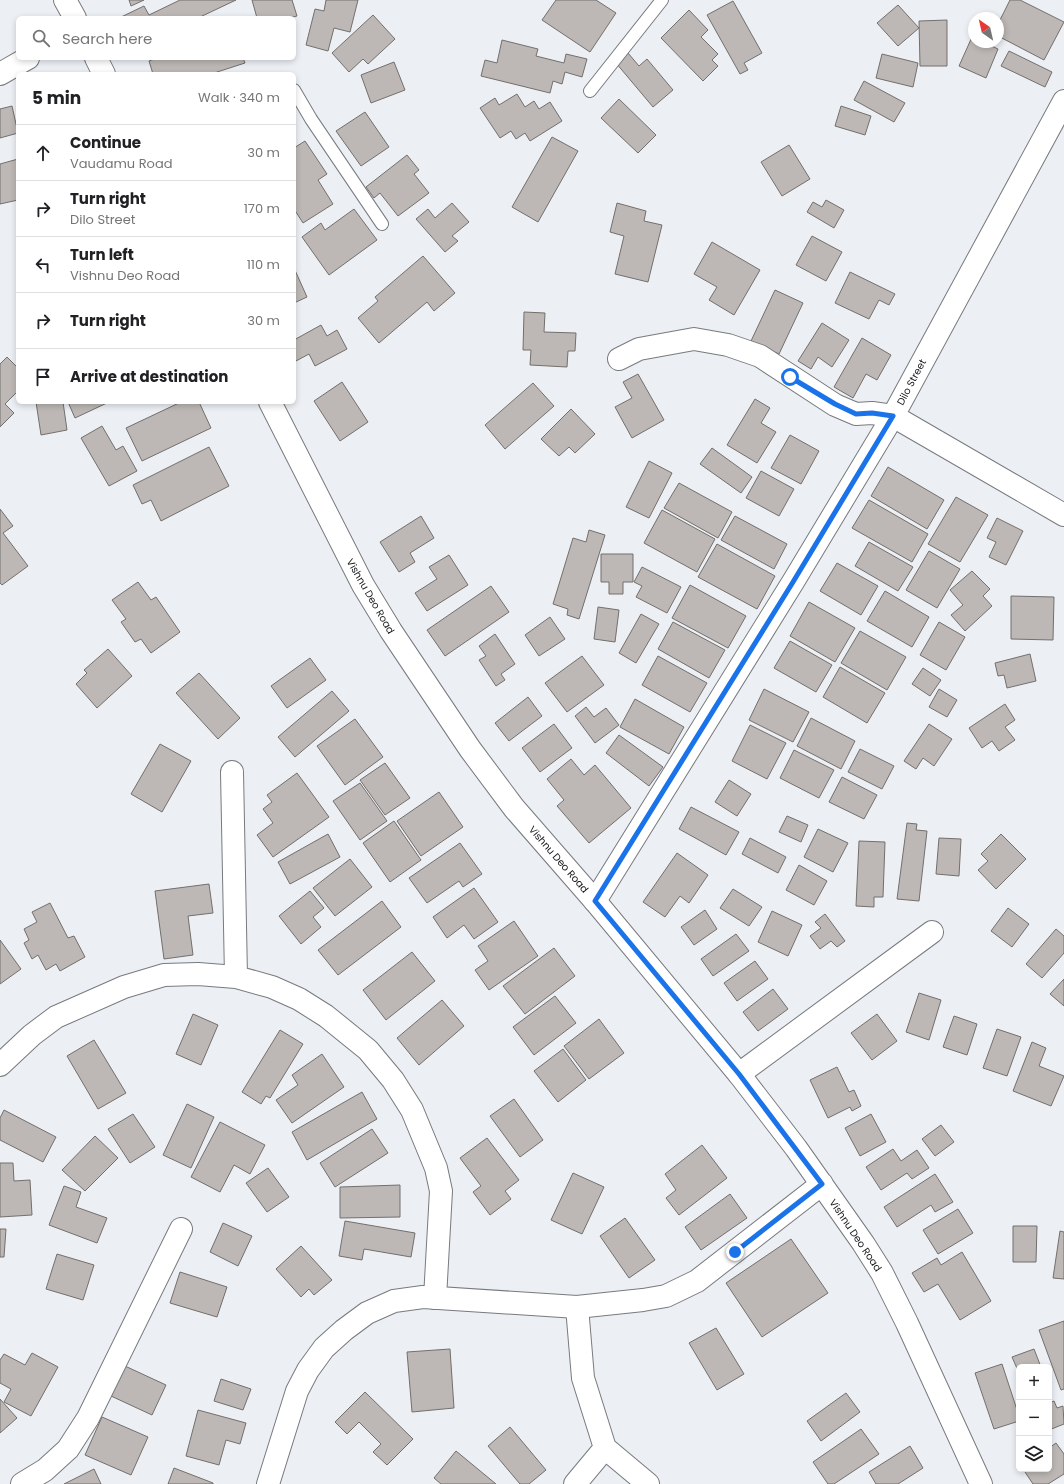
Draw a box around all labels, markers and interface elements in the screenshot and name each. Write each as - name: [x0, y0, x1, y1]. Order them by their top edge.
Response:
- north arrow: [968, 12, 1004, 48]
- search box: [16, 16, 296, 60]
- icon: search: [30, 27, 52, 49]
- text: Search here: [62, 28, 152, 49]
- text: 5 min: [32, 86, 81, 110]
- text: Walk · 340 m: [198, 88, 280, 107]
- text: Continue: [70, 132, 141, 153]
- icon: ahead: [32, 142, 54, 164]
- text: 30 m: [247, 143, 280, 162]
- text: Vaudamu Road: [70, 154, 172, 173]
- text: Turn right: [70, 188, 146, 209]
- icon: right: [32, 198, 54, 220]
- text: 170 m: [244, 199, 280, 218]
- text: Dilo Street: [70, 210, 135, 229]
- text: Turn left: [70, 244, 134, 265]
- icon: left: [32, 254, 54, 276]
- text: 110 m: [247, 255, 280, 274]
- text: Vishnu Deo Road: [70, 266, 180, 285]
- icon: right: [32, 310, 54, 332]
- text: Turn right: [70, 310, 146, 331]
- text: 30 m: [247, 311, 280, 330]
- street label: Dilo Street: [893, 356, 930, 408]
- icon: arrive: [32, 366, 54, 388]
- text: Arrive at destination: [70, 366, 228, 387]
- route start: [781, 368, 799, 386]
- street label: Vishnu Deo Road: [343, 556, 398, 637]
- street label: Vishnu Deo Road: [525, 822, 592, 896]
- street label: Vishnu Deo Road: [826, 1196, 885, 1275]
- route end: [726, 1243, 744, 1261]
- map controls: [1016, 1364, 1052, 1472]
- button: +: [1016, 1364, 1052, 1400]
- button: −: [1016, 1400, 1052, 1436]
- button: layers: [1016, 1436, 1052, 1472]

